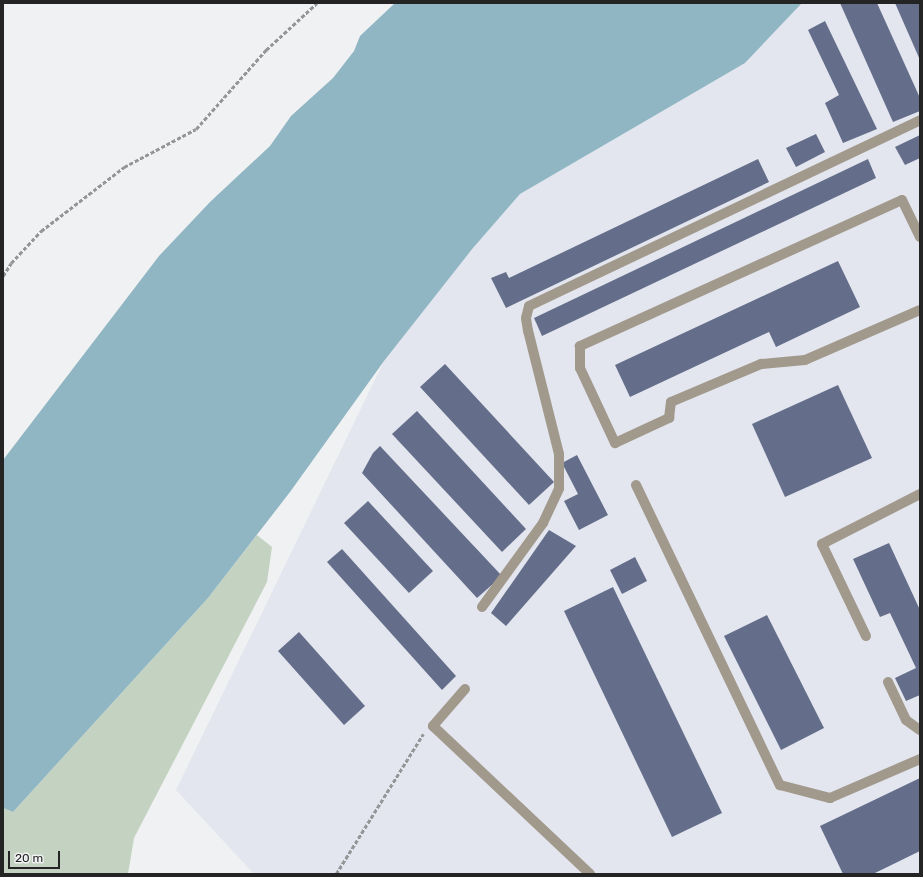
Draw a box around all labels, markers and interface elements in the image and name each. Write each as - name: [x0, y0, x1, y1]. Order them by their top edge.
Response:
- scale bar: [10, 843, 62, 869]
- text: 20 m: [15, 851, 43, 865]

